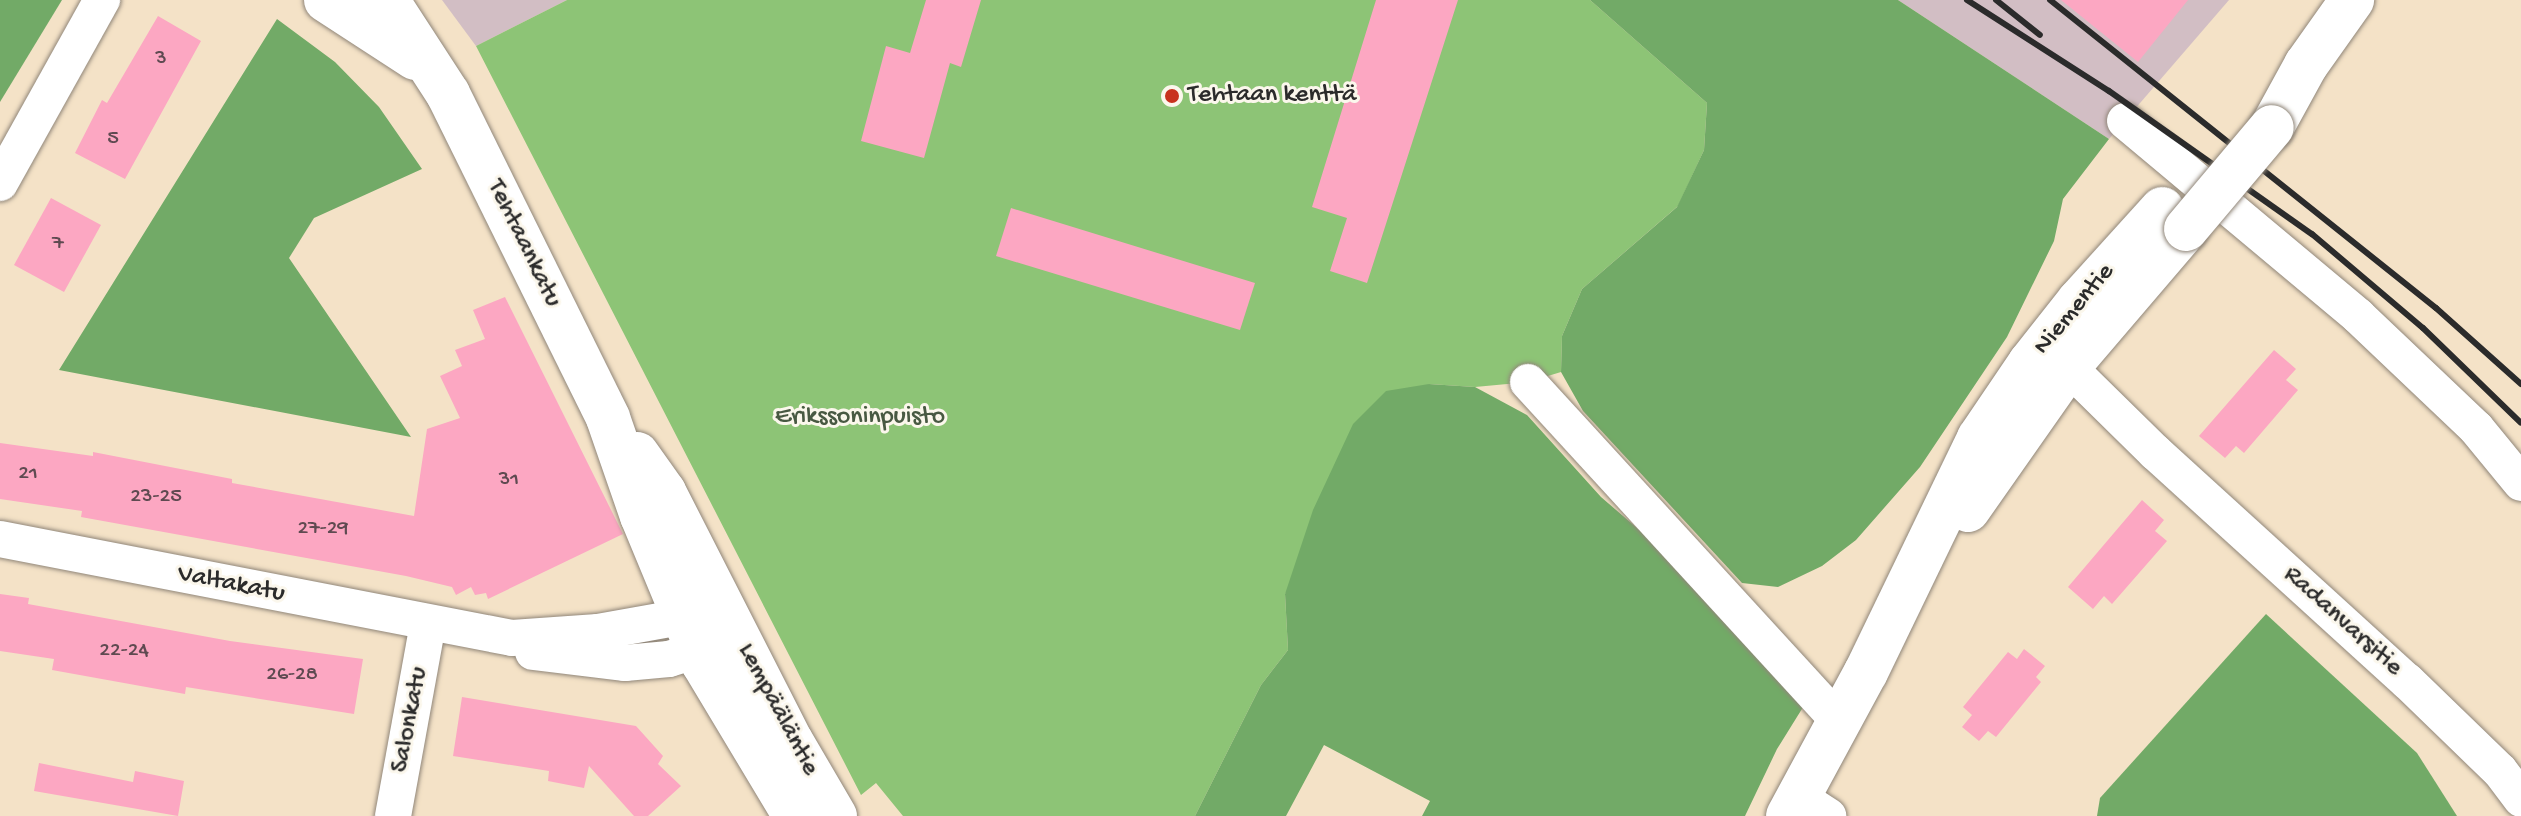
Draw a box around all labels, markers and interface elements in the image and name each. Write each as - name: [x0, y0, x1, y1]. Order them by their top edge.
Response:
- house number: 3: [155, 47, 167, 73]
- place label: Tehtaan kenttä: [1188, 80, 1356, 112]
- marker: Tehtaan kenttä: [1163, 87, 1181, 105]
- house number: 5: [107, 127, 119, 153]
- street label: Tehtaankatu: [479, 175, 567, 313]
- house number: 7: [52, 232, 64, 258]
- street label: Niementie: [2028, 258, 2122, 362]
- park label: Erikssoninpuisto: [775, 402, 945, 434]
- house number: 21: [18, 462, 38, 488]
- house number: 31: [499, 468, 519, 494]
- house number: 23-25: [130, 485, 182, 511]
- house number: 27-29: [298, 517, 348, 543]
- street label: Valtakatu: [175, 559, 287, 611]
- street label: Radanvarsitie: [2276, 560, 2408, 684]
- house number: 22-24: [99, 639, 149, 665]
- street label: Lempääläntie: [729, 639, 825, 781]
- house number: 26-28: [266, 663, 318, 689]
- street label: Salonkatu: [385, 665, 437, 775]

